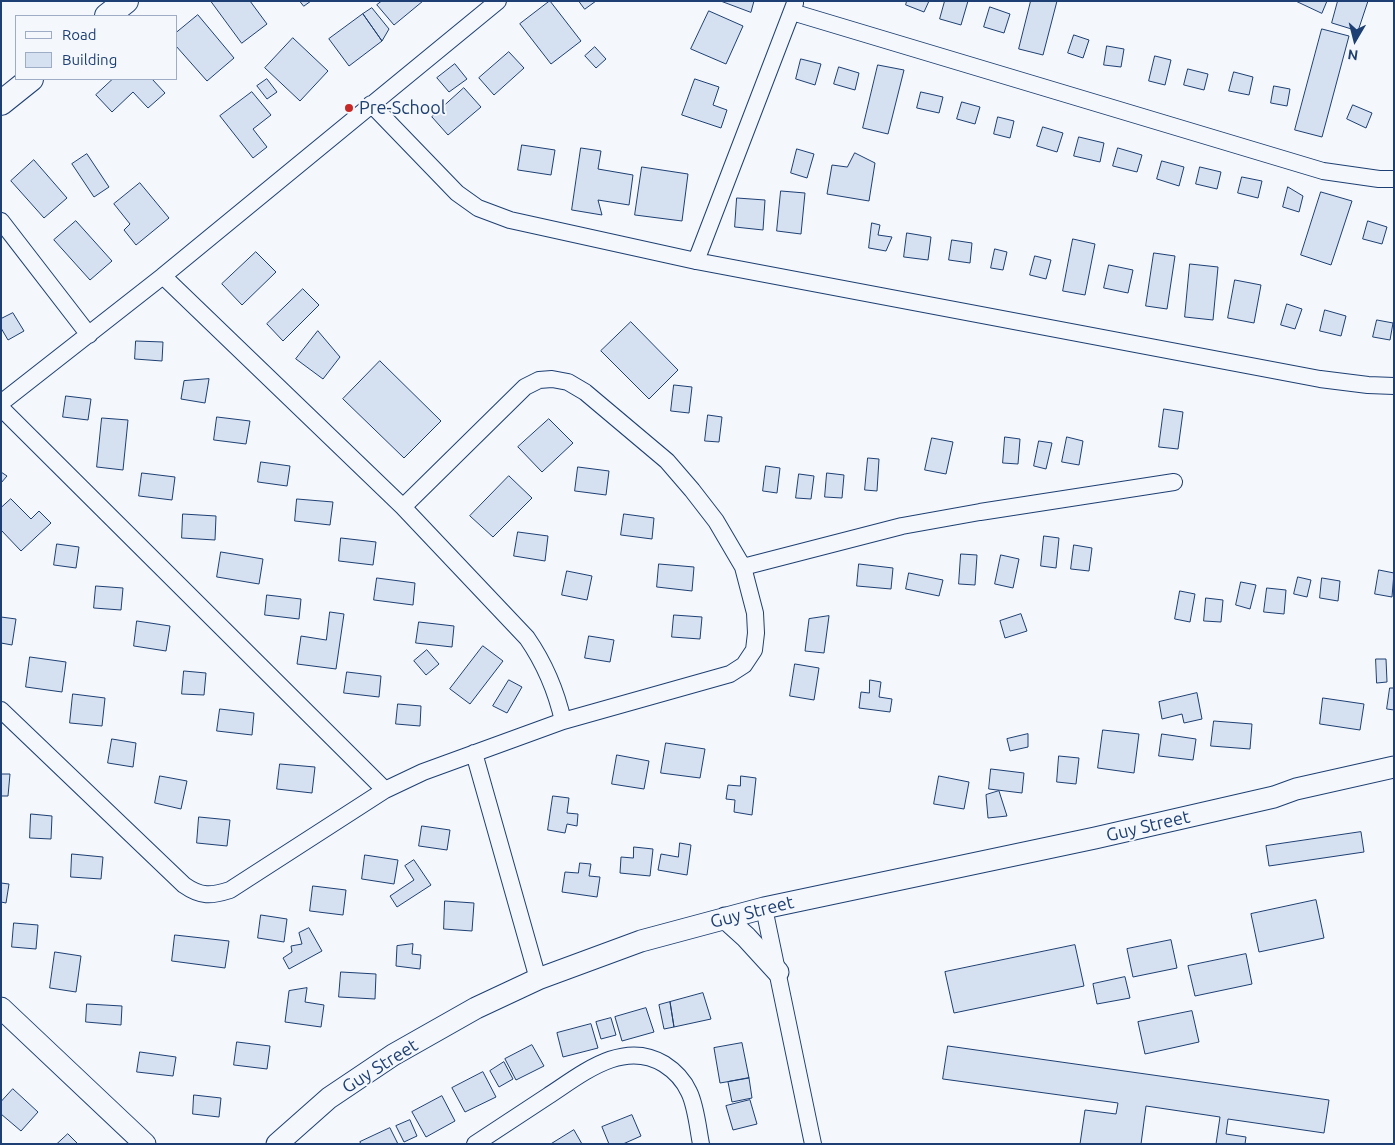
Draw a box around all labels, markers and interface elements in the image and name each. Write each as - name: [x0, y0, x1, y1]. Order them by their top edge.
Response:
- legend: [15, 15, 178, 80]
- north arrow: [1330, 15, 1380, 65]
- text: Road: [62, 26, 97, 43]
- text: N: [1347, 46, 1359, 64]
- text: Building: [62, 51, 117, 68]
- place label: Pre-School: [359, 97, 446, 119]
- marker: Pre-School: [343, 102, 355, 114]
- street label: Guy Street: [1104, 806, 1192, 846]
- street label: Guy Street: [708, 891, 796, 933]
- street label: Guy Street: [338, 1034, 422, 1098]

